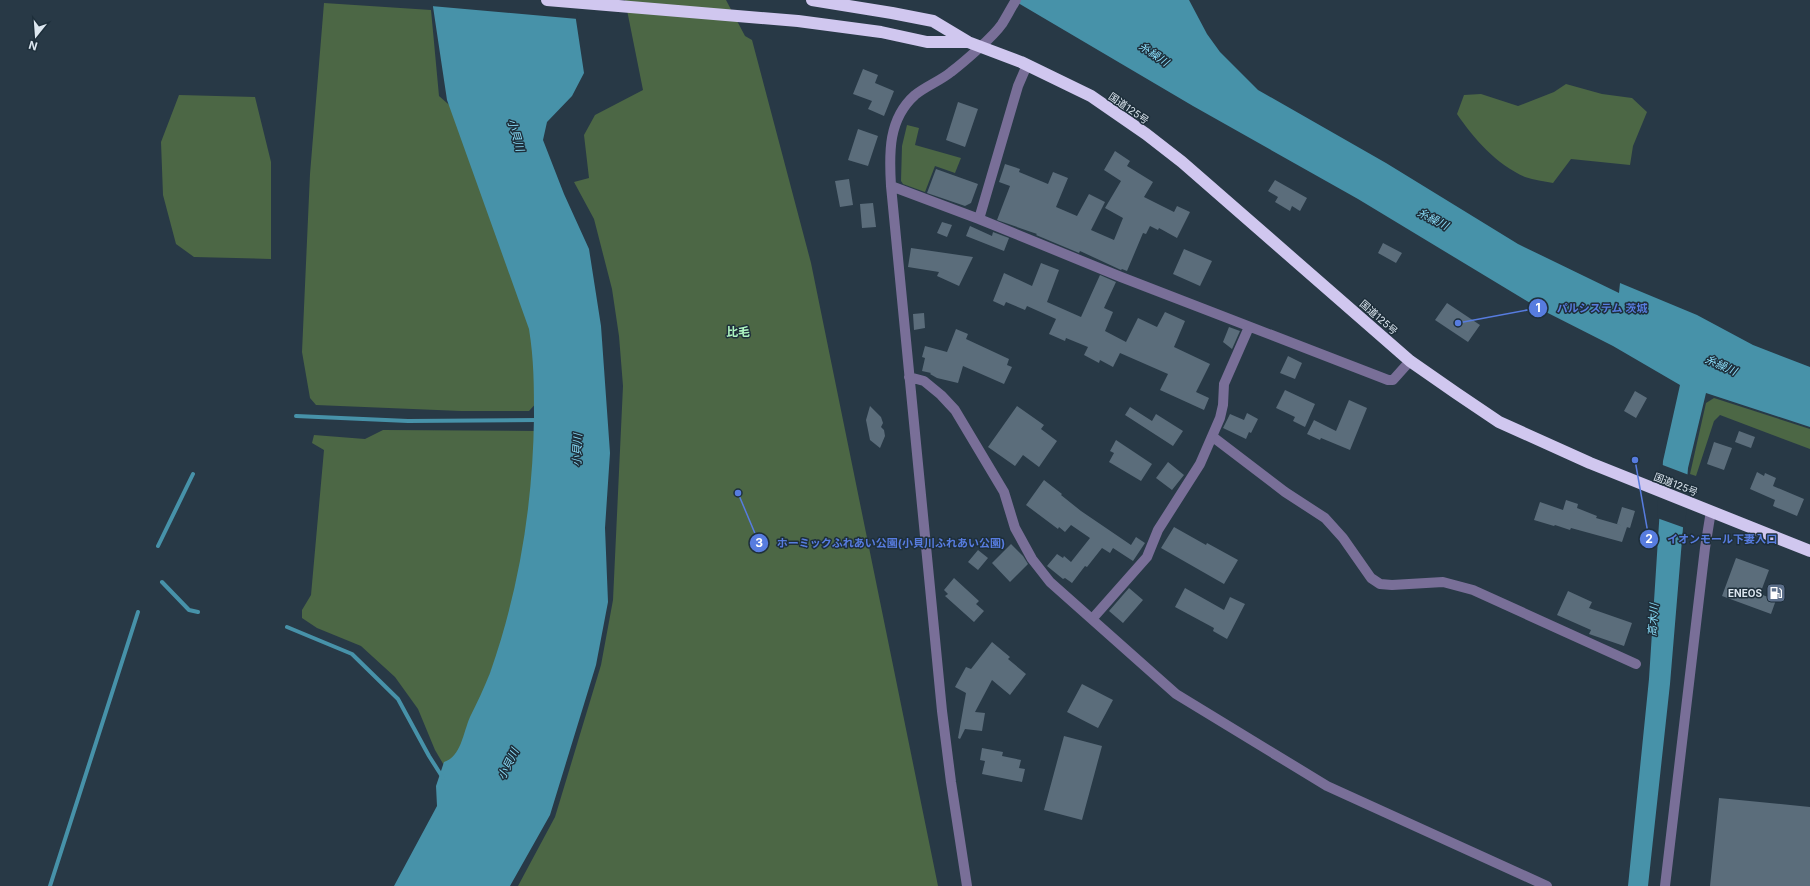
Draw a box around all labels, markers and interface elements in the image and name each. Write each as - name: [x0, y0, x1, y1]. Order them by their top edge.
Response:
- north arrow: [16, 16, 56, 56]
- text: N: [27, 38, 39, 53]
- water label: 糸繰川: [1136, 39, 1172, 70]
- street label: 国道125号: [1107, 90, 1151, 126]
- water label: 小貝川: [505, 117, 528, 154]
- water label: 糸繰川: [1415, 205, 1452, 233]
- callout: パルシステム 茨城: [1528, 296, 1655, 319]
- street label: 国道125号: [1358, 297, 1400, 337]
- text: 1: [1535, 300, 1541, 315]
- text: パルシステム 茨城: [1557, 301, 1648, 315]
- district label: 比毛: [726, 324, 750, 339]
- water label: 糸繰川: [1703, 352, 1740, 379]
- water label: 小貝川: [569, 432, 585, 467]
- street label: 国道125号: [1652, 470, 1700, 498]
- callout: イオンモール下妻入口: [1639, 527, 1785, 550]
- text: 2: [1645, 531, 1653, 546]
- callout: ホーミックふれあい公園(小貝川ふれあい公園): [749, 532, 1014, 555]
- text: イオンモール下妻入口: [1667, 532, 1777, 546]
- text: 3: [755, 535, 763, 550]
- text: ホーミックふれあい公園(小貝川ふれあい公園): [777, 536, 1005, 550]
- fuel station icon: ENEOS: [1765, 582, 1787, 604]
- place label: ENEOS: [1728, 587, 1762, 599]
- water label: 高木川: [1645, 602, 1661, 637]
- water label: 小貝川: [494, 745, 522, 782]

